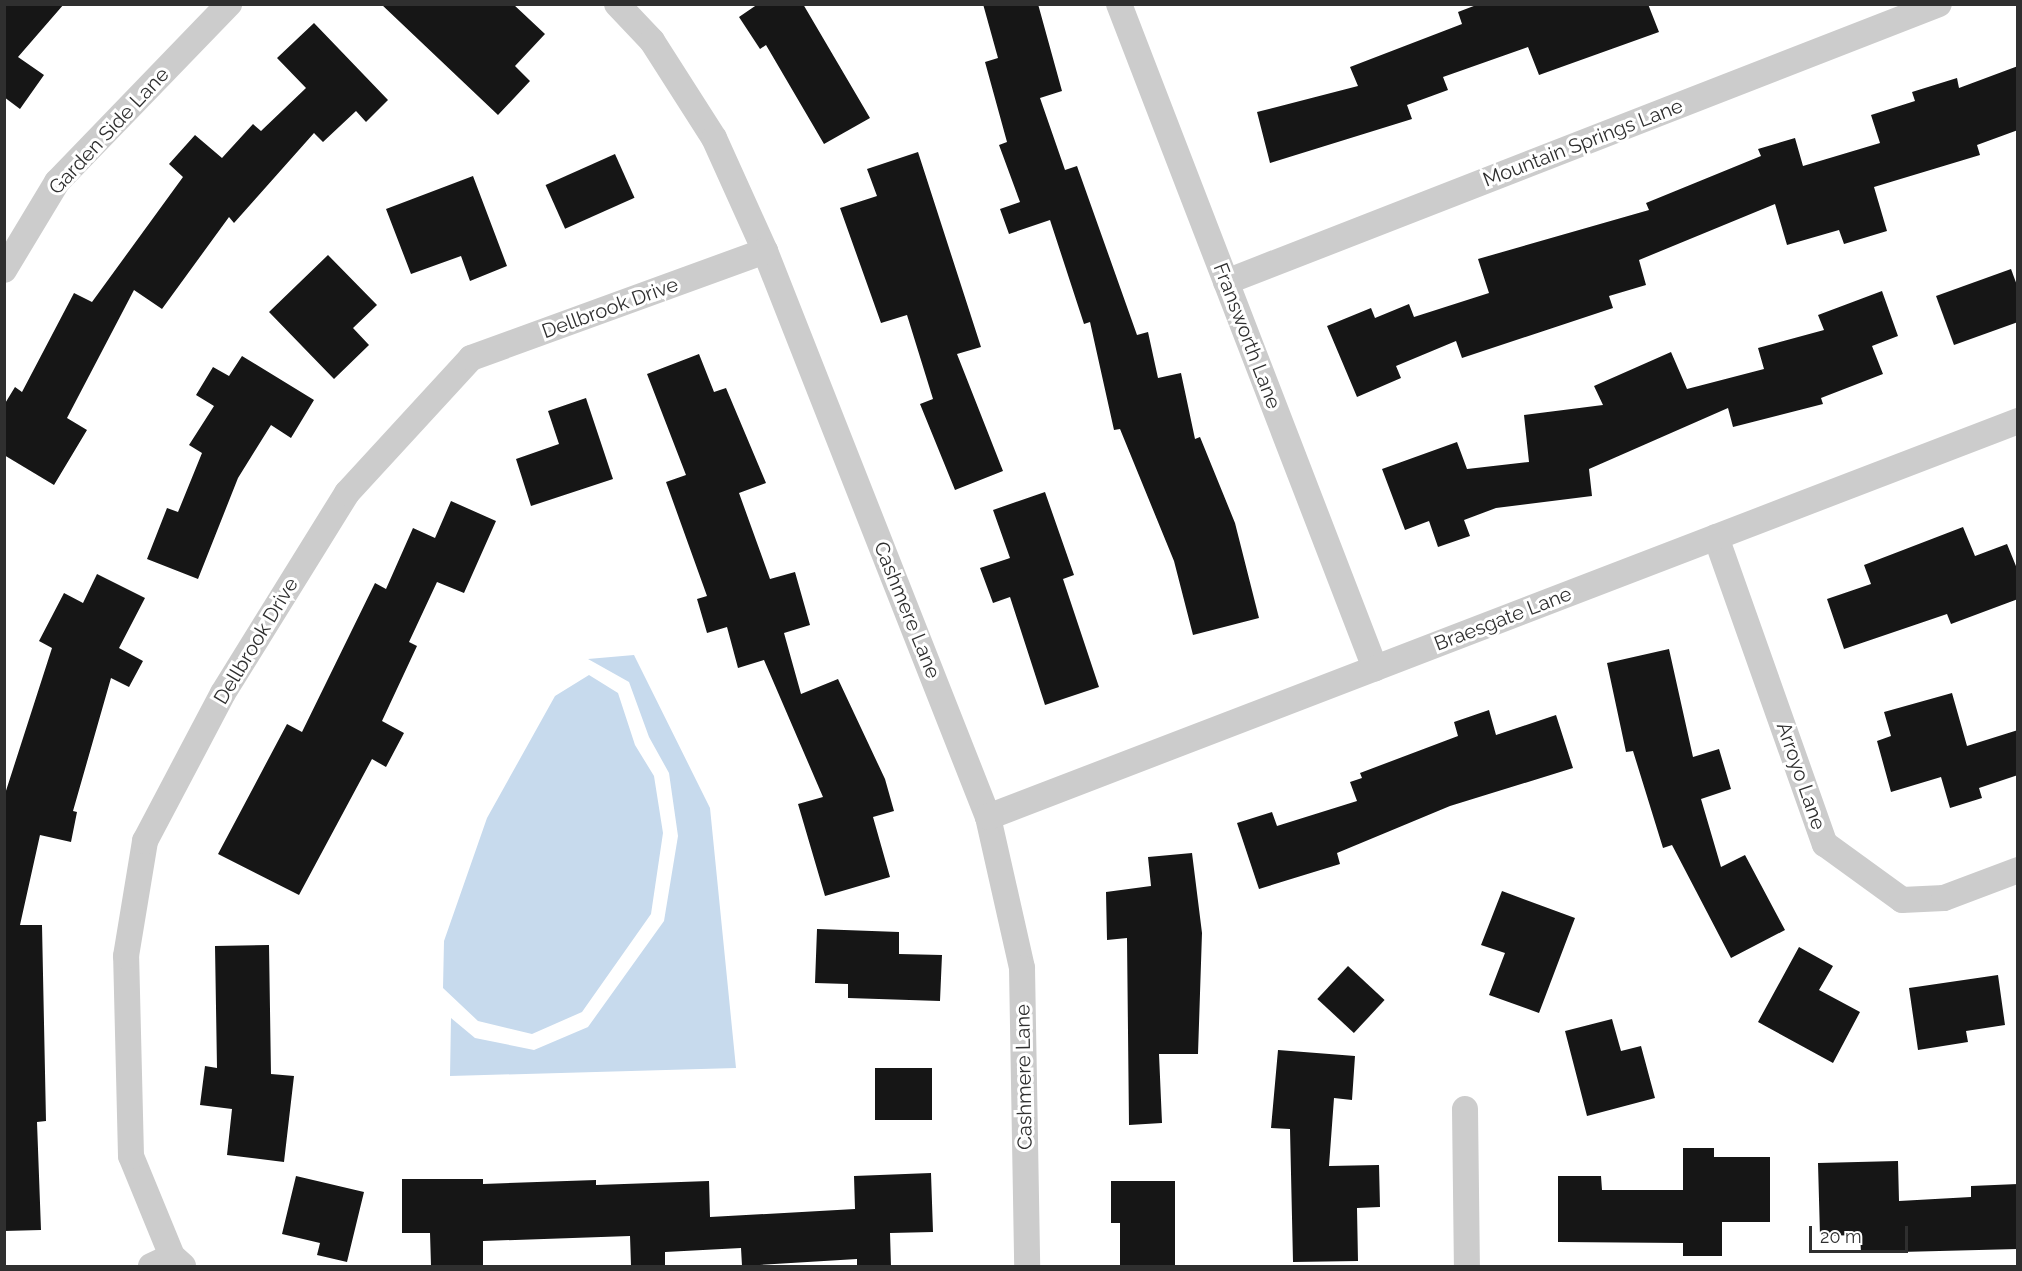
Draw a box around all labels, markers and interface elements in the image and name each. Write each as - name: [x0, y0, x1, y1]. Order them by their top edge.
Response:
- street label: Garden Side Lane: [44, 63, 174, 199]
- street label: Mountain Springs Lane: [1480, 94, 1686, 192]
- street label: Fransworth Lane: [1208, 260, 1286, 412]
- street label: Dellbrook Drive: [539, 272, 681, 344]
- street label: Cashmere Lane: [869, 538, 945, 682]
- street label: Dellbrook Drive: [209, 573, 303, 709]
- street label: Braesgate Lane: [1431, 582, 1575, 656]
- street label: Arroyo Lane: [1771, 719, 1831, 833]
- street label: Cashmere Lane: [1011, 1004, 1037, 1150]
- scale bar: [1812, 1214, 1911, 1252]
- text: 20 m: [1820, 1226, 1862, 1247]

